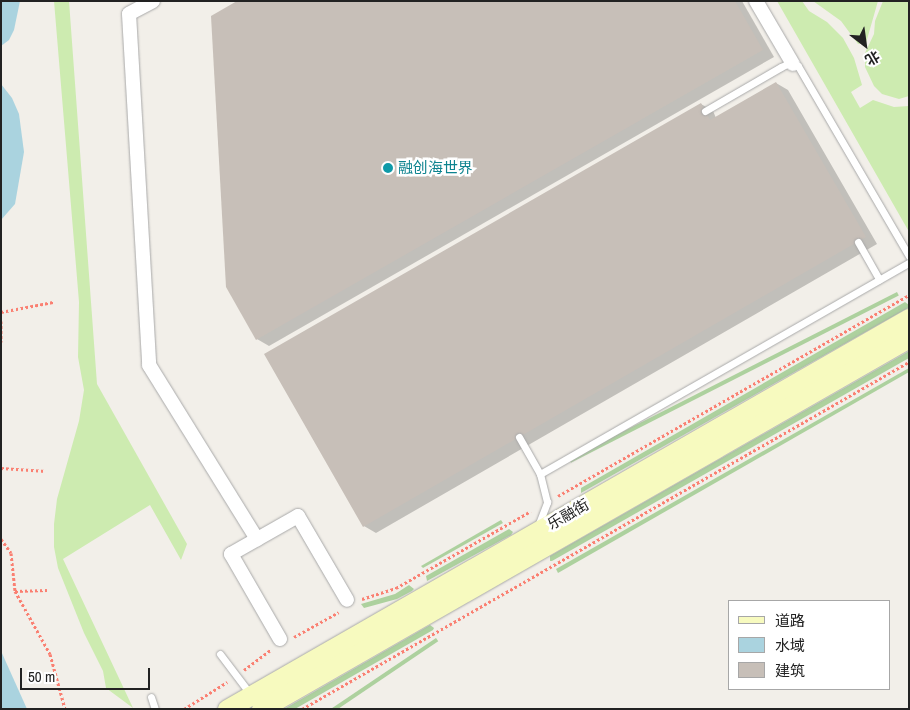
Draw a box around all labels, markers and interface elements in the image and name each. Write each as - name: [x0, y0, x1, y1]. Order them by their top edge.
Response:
- north arrow: [840, 20, 890, 70]
- text: 北: [862, 47, 883, 69]
- place label: 融创海世界: [398, 159, 473, 177]
- marker: 融创海世界: [382, 162, 394, 174]
- street label: 乐融街: [544, 495, 592, 533]
- legend: [728, 600, 890, 690]
- text: 道路: [775, 610, 805, 631]
- text: 水域: [775, 635, 805, 656]
- scale bar: [22, 658, 152, 690]
- text: 建筑: [775, 660, 805, 681]
- text: 50 m: [28, 666, 55, 687]

